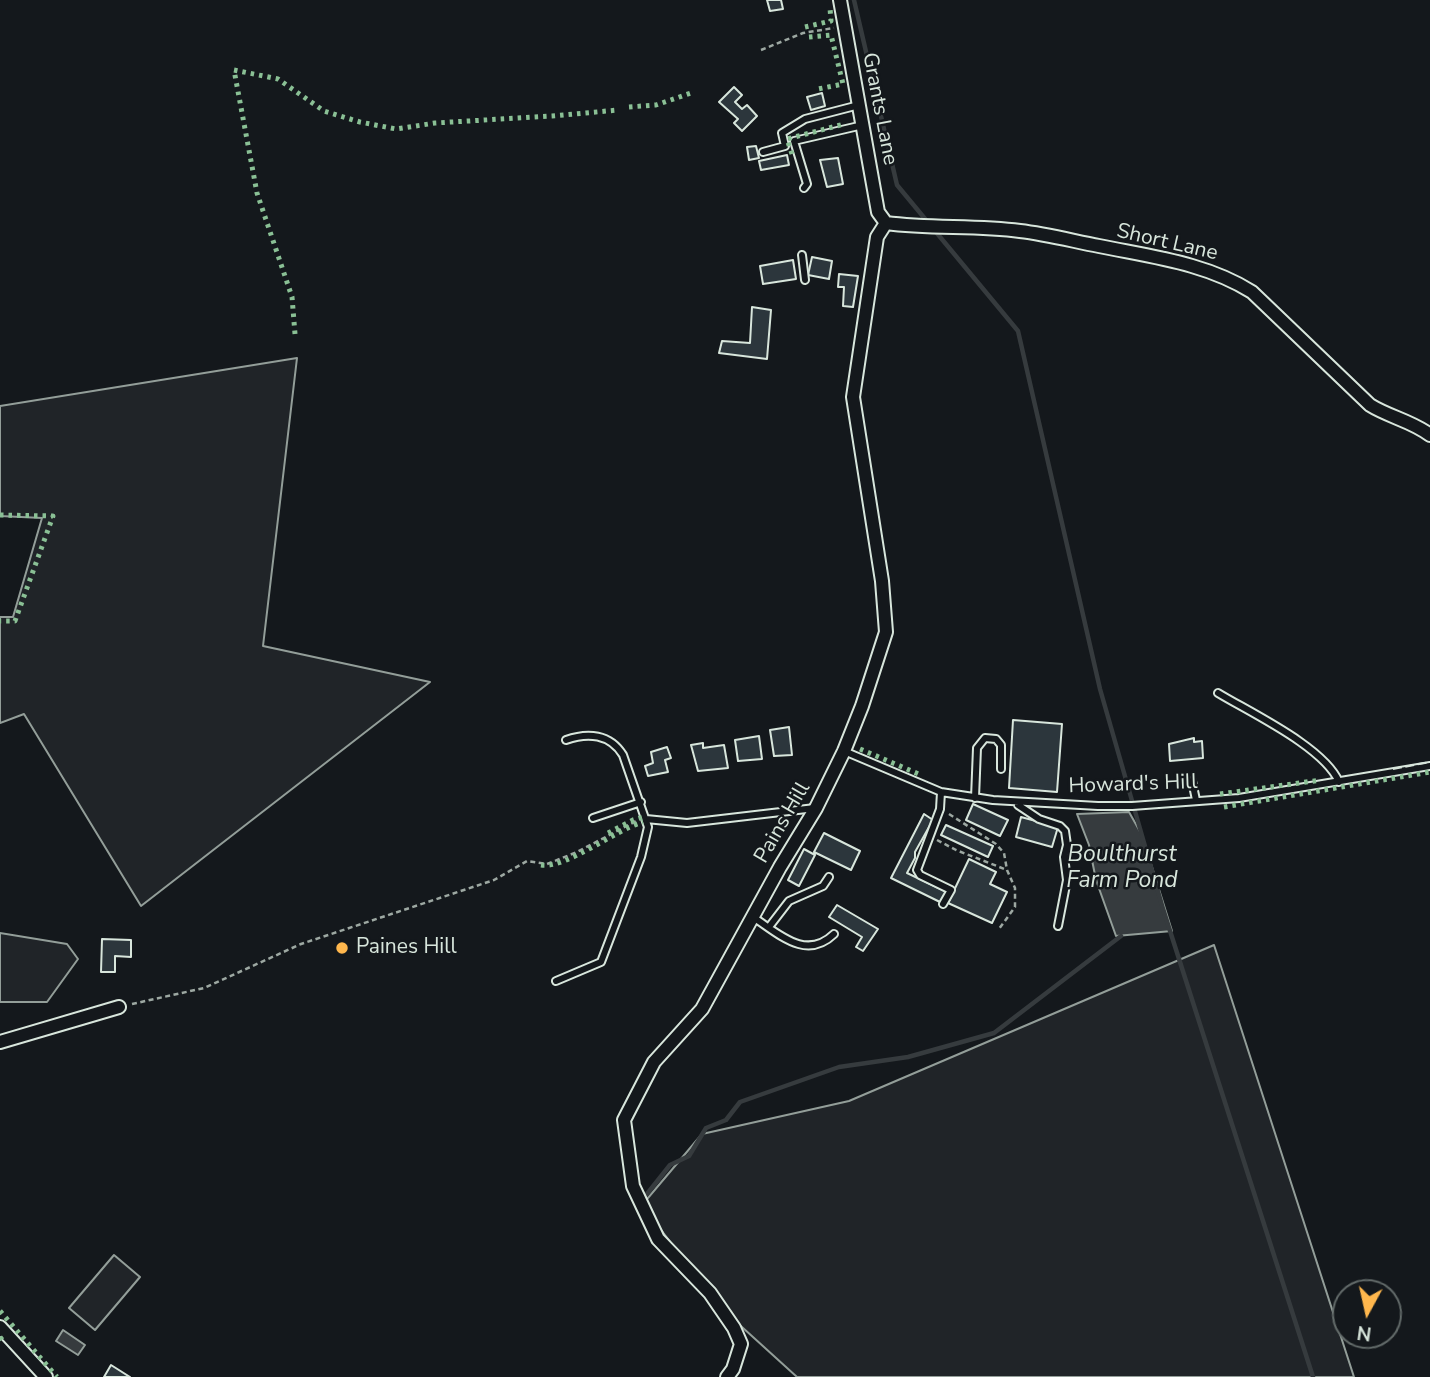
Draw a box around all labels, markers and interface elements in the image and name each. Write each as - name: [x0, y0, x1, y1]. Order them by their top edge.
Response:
- street label: Grants Lane: [856, 51, 902, 167]
- street label: Short Lane: [1114, 219, 1220, 267]
- street label: Howard's Hill: [1068, 770, 1198, 800]
- street label: Pains Hill: [750, 778, 816, 868]
- water label: Boulthurst Farm Pond: [1066, 841, 1178, 895]
- place label: Paines Hill: [356, 935, 457, 961]
- marker: Paines Hill: [334, 940, 350, 956]
- north arrow: [1332, 1279, 1402, 1349]
- text: N: [1356, 1319, 1373, 1347]

